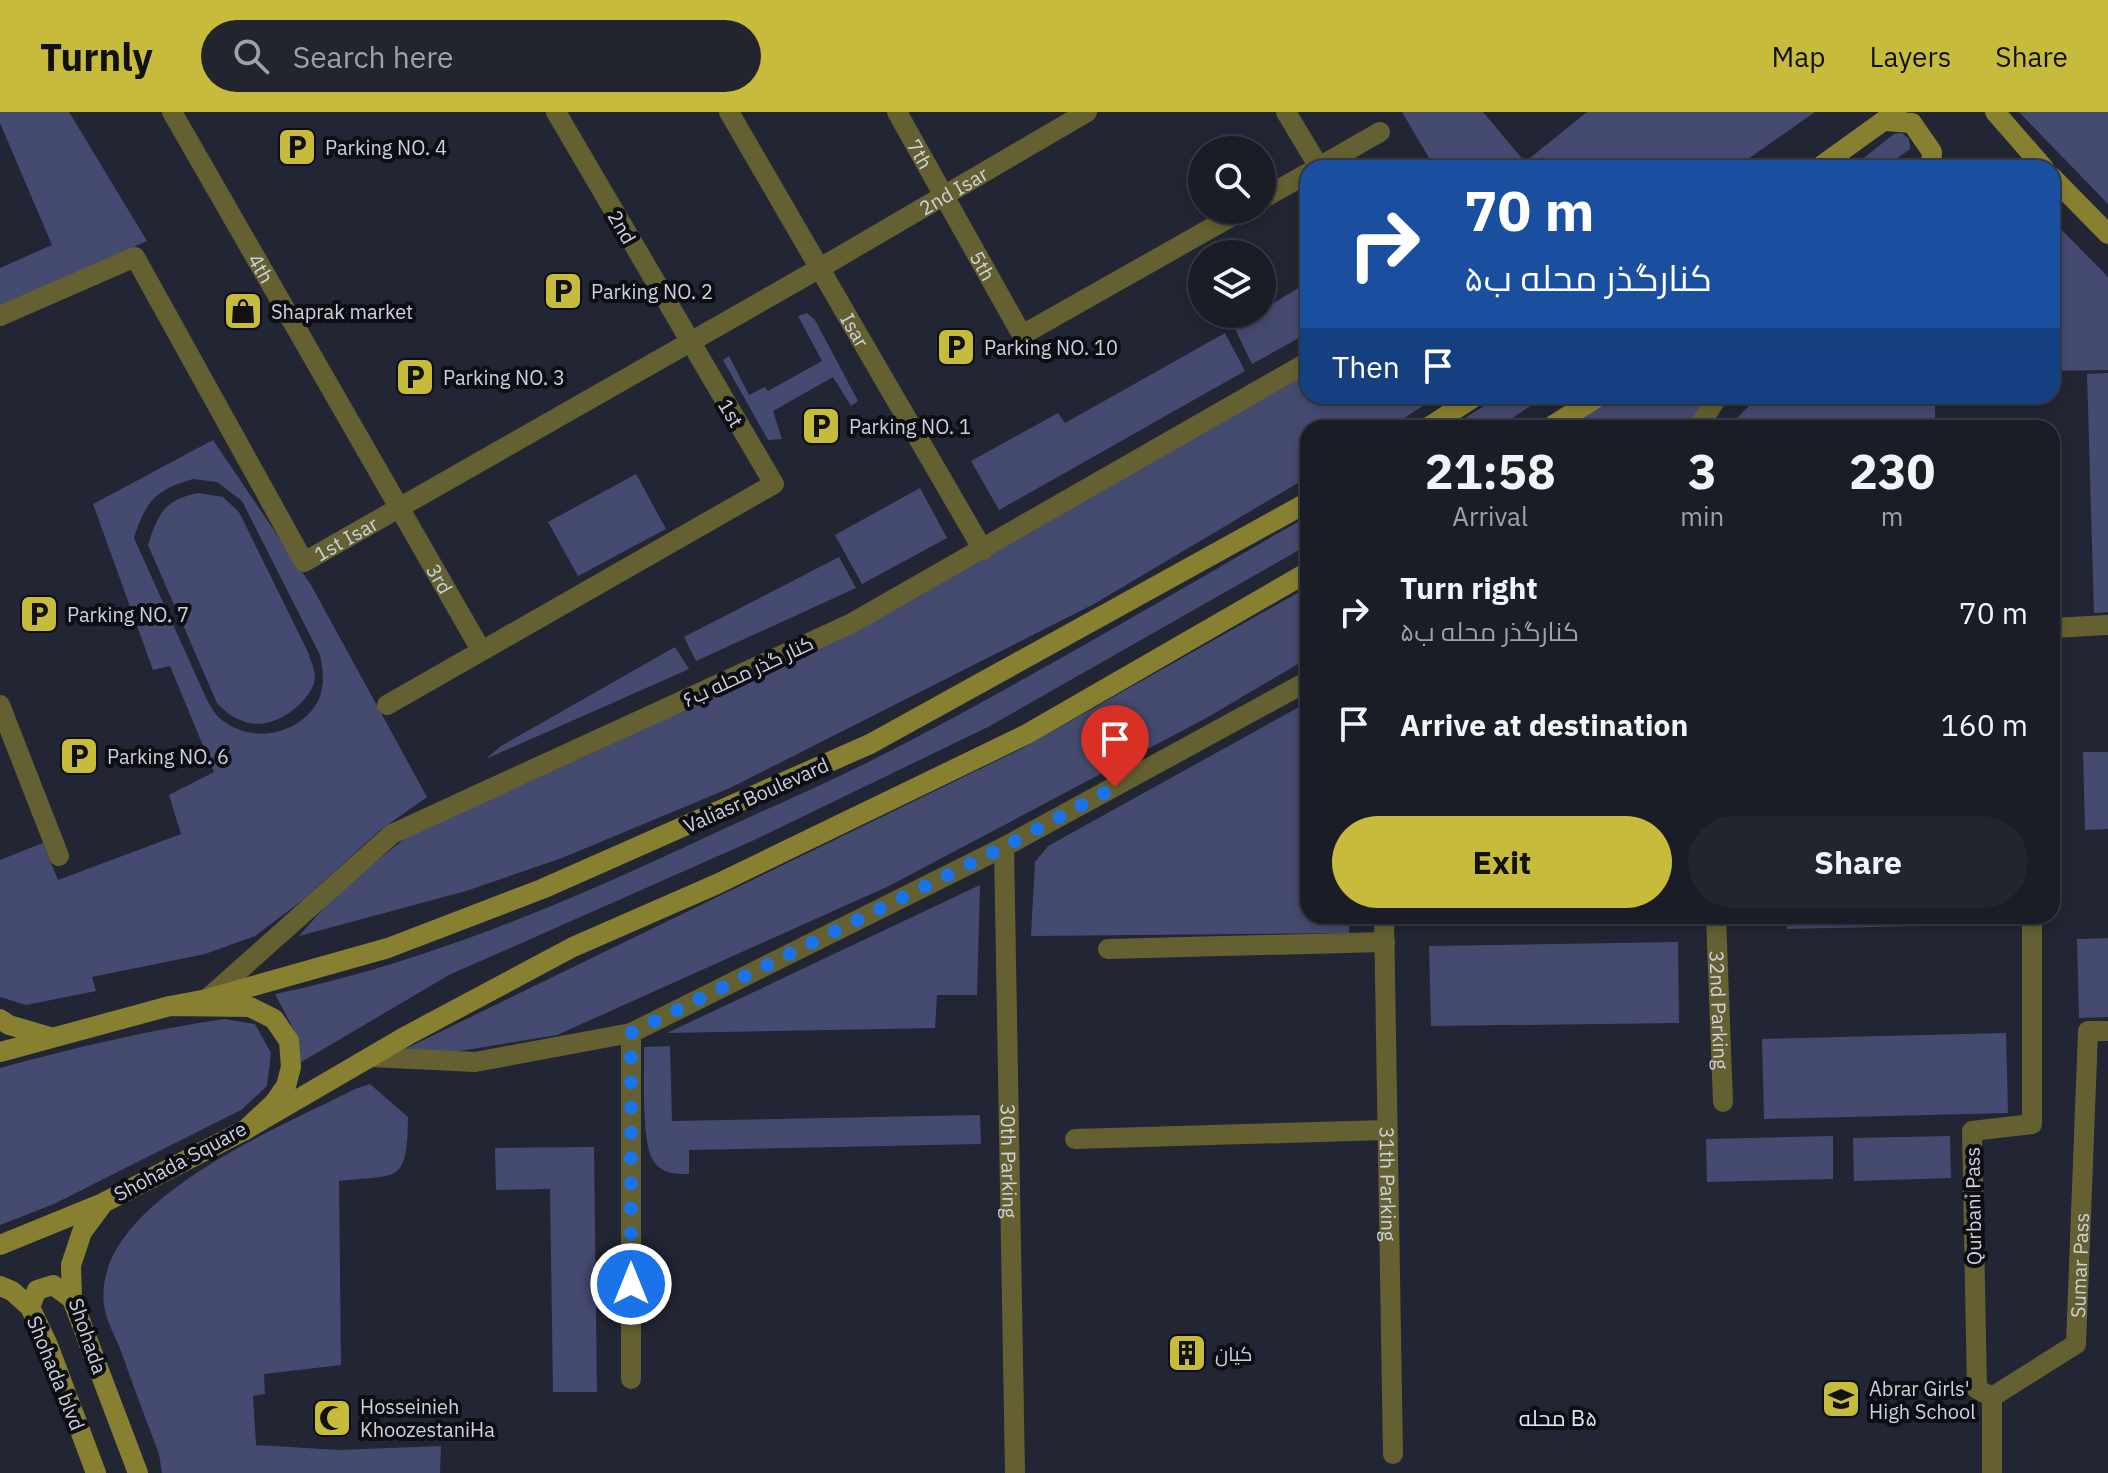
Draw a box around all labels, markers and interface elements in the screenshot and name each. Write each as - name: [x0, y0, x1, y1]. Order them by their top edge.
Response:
- search box: [201, 20, 761, 92]
- text: Turnly: [40, 32, 153, 81]
- icon: search: [229, 34, 273, 78]
- text: Search here: [293, 37, 454, 76]
- text: Map: [1771, 38, 1825, 75]
- text: Layers: [1869, 38, 1951, 75]
- text: Share: [1995, 38, 2068, 75]
- parking icon: Parking NO. 4: [276, 126, 318, 168]
- place label: Parking NO. 4: [325, 134, 447, 161]
- street label: 7th: [901, 134, 940, 174]
- map controls: [1188, 136, 1276, 328]
- button: search: [1188, 136, 1276, 224]
- street label: 2nd Isar: [914, 160, 992, 221]
- text: 70 m: [1464, 174, 1594, 246]
- icon: right: [1332, 192, 1436, 296]
- street label: 2nd: [602, 205, 642, 249]
- button: layers: [1188, 240, 1276, 328]
- street label: 5th: [964, 246, 1002, 285]
- street label: 4th: [242, 248, 281, 288]
- text: کنارگذر محله ب۵: [1464, 254, 1712, 301]
- parking icon: Parking NO. 2: [542, 270, 584, 312]
- place label: Parking NO. 2: [591, 278, 713, 305]
- shop icon: Shaprak market: [222, 290, 264, 332]
- place label: Shaprak market: [271, 298, 413, 325]
- street label: Isar: [835, 308, 876, 352]
- parking icon: Parking NO. 10: [935, 326, 977, 368]
- place label: Parking NO. 10: [984, 334, 1118, 361]
- icon: arrive: [1416, 344, 1460, 388]
- text: Then: [1332, 347, 1400, 386]
- parking icon: Parking NO. 3: [394, 356, 436, 398]
- place label: Parking NO. 3: [443, 364, 565, 391]
- street label: 1st: [712, 394, 750, 432]
- parking icon: Parking NO. 1: [800, 405, 842, 447]
- place label: Parking NO. 1: [849, 413, 971, 440]
- text: 21:58: [1425, 440, 1556, 502]
- text: 3: [1688, 440, 1717, 502]
- text: 230: [1849, 440, 1935, 502]
- text: Arrival: [1452, 499, 1528, 533]
- text: min: [1680, 499, 1724, 533]
- text: m: [1881, 499, 1903, 533]
- street label: 1st Isar: [309, 509, 382, 567]
- street label: 3rd: [421, 558, 459, 599]
- text: Turn right: [1400, 568, 1538, 607]
- icon: right: [1332, 590, 1376, 634]
- parking icon: Parking NO. 7: [18, 593, 60, 635]
- text: 70 m: [1959, 593, 2028, 632]
- place label: Parking NO. 7: [67, 601, 189, 628]
- text: کنارگذر محله ب۵: [1400, 614, 1579, 648]
- street label: کنار گذر محله ب۶: [678, 629, 818, 713]
- icon: arrive: [1332, 702, 1376, 746]
- pin: [1081, 705, 1149, 787]
- text: Arrive at destination: [1400, 705, 1688, 744]
- text: 160 m: [1941, 705, 2028, 744]
- icon: arrive: [1093, 717, 1137, 761]
- parking icon: Parking NO. 6: [58, 735, 100, 777]
- place label: Parking NO. 6: [107, 743, 229, 770]
- street label: Valiasr Boulevard: [679, 751, 833, 839]
- button: Exit: [1332, 816, 1672, 908]
- button: Share: [1688, 816, 2028, 908]
- street label: 32nd Parking: [1704, 950, 1735, 1070]
- street label: 30th Parking: [995, 1103, 1024, 1219]
- street label: Shohada Square: [109, 1115, 251, 1207]
- street label: 31th Parking: [1374, 1126, 1403, 1242]
- street label: Qurbani Pass: [1958, 1147, 1988, 1265]
- street label: Sumar Pass: [2064, 1212, 2095, 1318]
- position arrow: [589, 1242, 673, 1326]
- street label: Shohada: [62, 1294, 114, 1378]
- street label: Shohada blvd: [21, 1312, 91, 1434]
- building icon: کیان: [1166, 1332, 1208, 1374]
- place label: کیان: [1215, 1340, 1253, 1367]
- place label: Abrar Girls' High School: [1869, 1375, 1976, 1425]
- school or university icon: Abrar Girls' High School: [1820, 1378, 1862, 1420]
- place label: Hosseinieh KhoozestaniHa: [360, 1393, 495, 1443]
- mosque icon: Hosseinieh KhoozestaniHa: [311, 1397, 353, 1439]
- district label: محله B۵: [1519, 1403, 1597, 1432]

